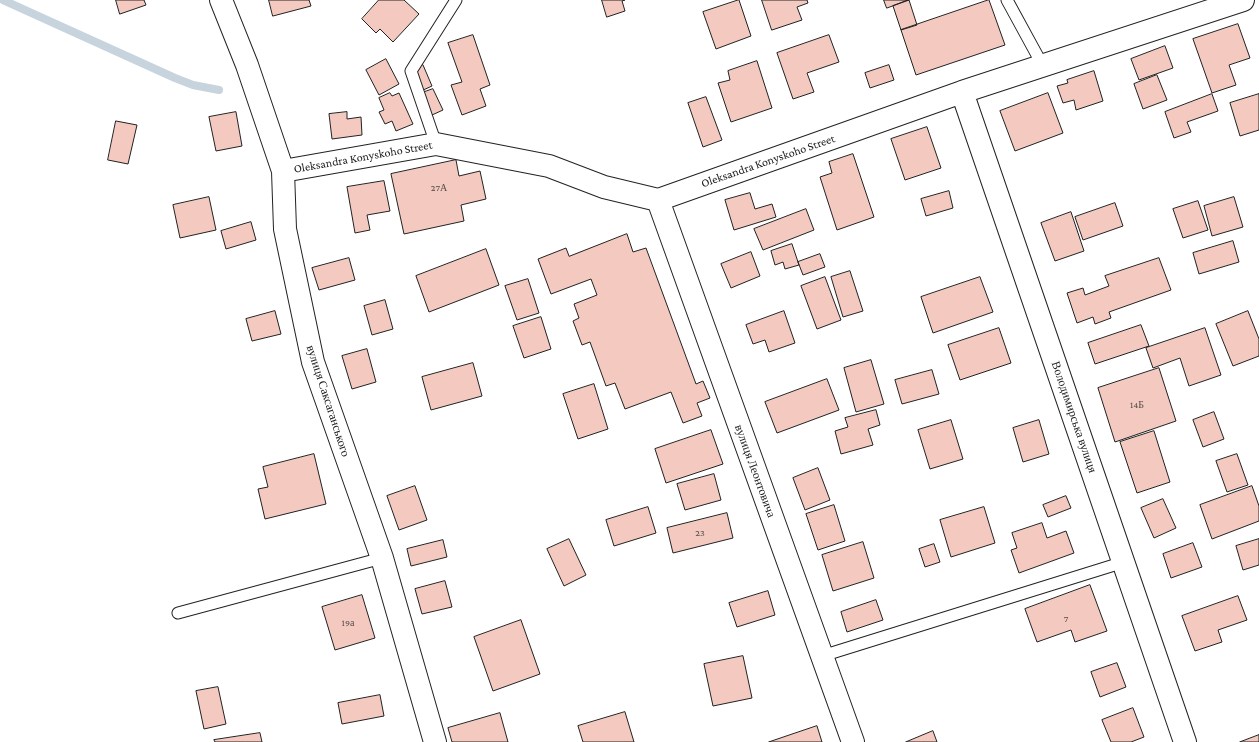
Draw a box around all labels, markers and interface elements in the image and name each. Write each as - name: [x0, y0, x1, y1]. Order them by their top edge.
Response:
- street label: Oleksandra Konyskoho Street: [699, 131, 837, 191]
- street label: Oleksandra Konyskoho Street: [292, 138, 434, 176]
- house number: 27А: [431, 182, 447, 194]
- street label: вулиця Саксаганського: [303, 343, 353, 459]
- street label: Володимирська вулиця: [1048, 359, 1100, 475]
- house number: 14Б: [1130, 399, 1144, 411]
- street label: вулиця Леонтовича: [732, 423, 778, 519]
- house number: 23: [695, 527, 705, 539]
- house number: 7: [1064, 613, 1068, 625]
- house number: 19а: [342, 617, 354, 629]

